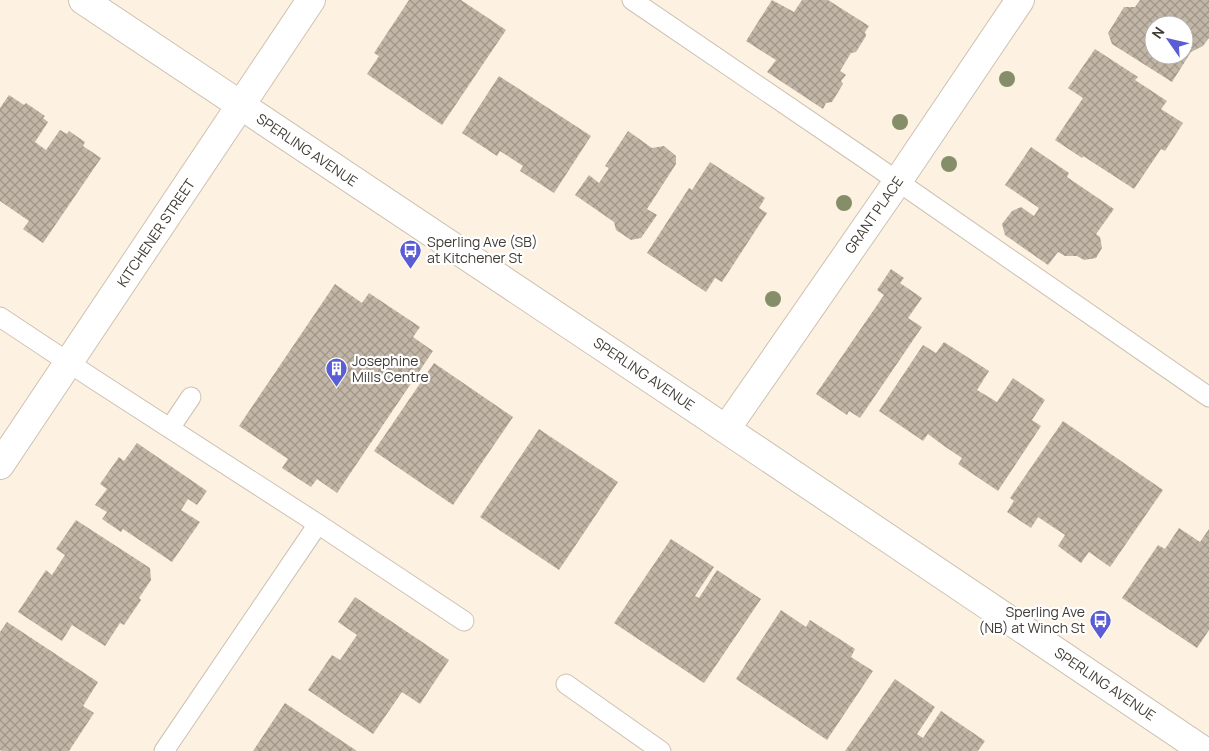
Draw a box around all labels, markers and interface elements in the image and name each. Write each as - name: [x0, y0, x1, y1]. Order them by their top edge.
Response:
- north arrow: [1144, 15, 1194, 65]
- text: N: [1147, 23, 1168, 42]
- street label: SPERLING AVENUE: [253, 109, 362, 191]
- street label: GRANT PLACE: [840, 172, 907, 257]
- street label: KITCHENER STREET: [112, 174, 199, 291]
- place label: Sperling Ave (SB) at Kitchener St: [427, 232, 538, 267]
- bus stop icon: Sperling Ave (SB) at Kitchener St: [399, 238, 423, 269]
- street label: SPERLING AVENUE: [590, 333, 699, 415]
- place label: Josephine Mills Centre: [352, 351, 429, 386]
- building icon: Josephine Mills Centre: [324, 357, 348, 388]
- place label: Sperling Ave (NB) at Winch St: [978, 602, 1085, 637]
- bus stop icon: Sperling Ave (NB) at Winch St: [1089, 608, 1113, 639]
- street label: SPERLING AVENUE: [1051, 643, 1160, 725]

